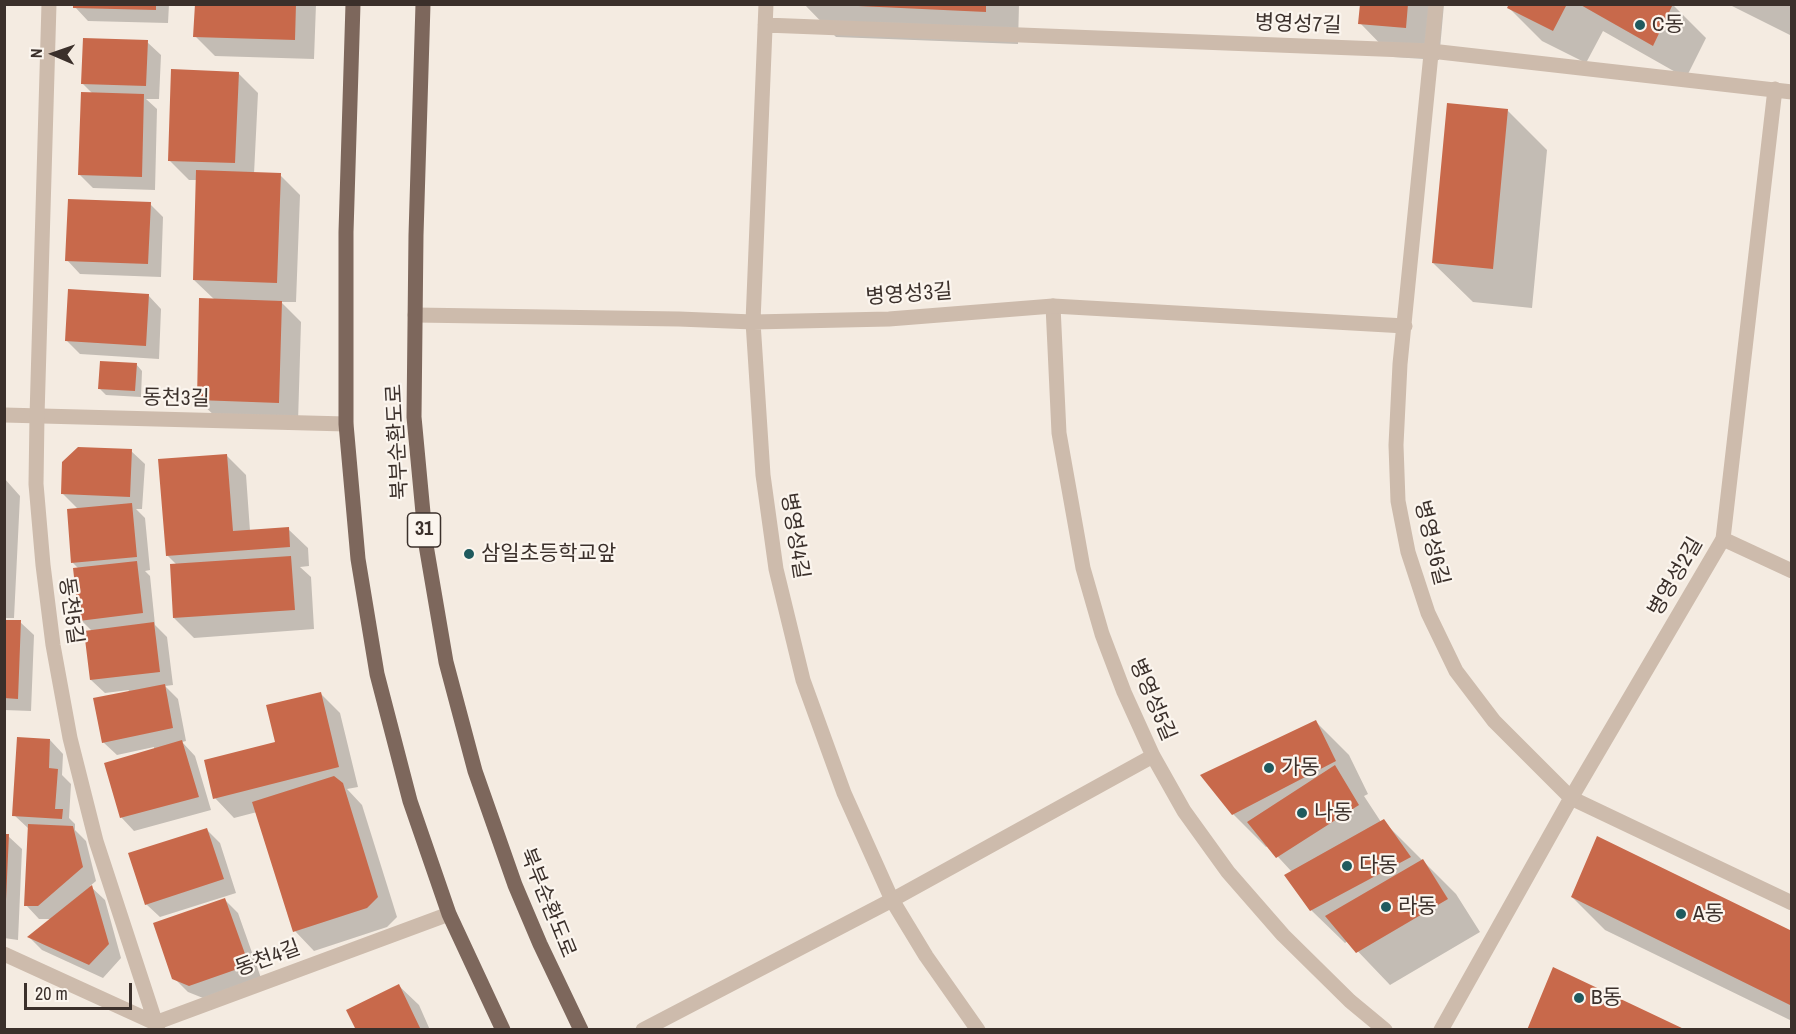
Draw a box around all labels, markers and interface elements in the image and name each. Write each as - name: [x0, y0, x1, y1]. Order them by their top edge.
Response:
- street label: 병영성7길: [1254, 11, 1342, 39]
- place label: C동: [1652, 12, 1684, 38]
- marker: C동: [1633, 18, 1647, 32]
- north arrow: [24, 24, 84, 84]
- text: N: [25, 48, 47, 59]
- street label: 병영성3길: [865, 279, 953, 311]
- street label: 북부순환도로: [382, 383, 414, 501]
- street label: 동천3길: [142, 386, 210, 412]
- street label: 병영성4길: [775, 491, 813, 581]
- street label: 병영성6길: [1408, 498, 1454, 588]
- road number: 31: [408, 513, 440, 547]
- street label: 병영성2길: [1643, 533, 1709, 621]
- place label: 삼일초등학교앞: [481, 541, 616, 567]
- marker: 삼일초등학교앞: [462, 547, 476, 561]
- street label: 동천5길: [53, 576, 87, 646]
- street label: 병영성5길: [1123, 655, 1181, 745]
- place label: 가동: [1281, 755, 1320, 781]
- marker: 가동: [1262, 761, 1276, 775]
- place label: 나동: [1314, 800, 1353, 826]
- marker: 나동: [1295, 806, 1309, 820]
- street label: 북부순환도로: [514, 845, 580, 961]
- place label: 다동: [1359, 853, 1398, 879]
- marker: 다동: [1340, 859, 1354, 873]
- place label: 라동: [1398, 894, 1437, 920]
- marker: 라동: [1379, 900, 1393, 914]
- place label: A동: [1693, 901, 1724, 927]
- marker: A동: [1674, 907, 1688, 921]
- street label: 동천4길: [232, 936, 304, 982]
- scale bar: [27, 971, 135, 1009]
- text: 20 m: [35, 981, 68, 1006]
- place label: B동: [1591, 985, 1622, 1011]
- marker: B동: [1572, 991, 1586, 1005]

